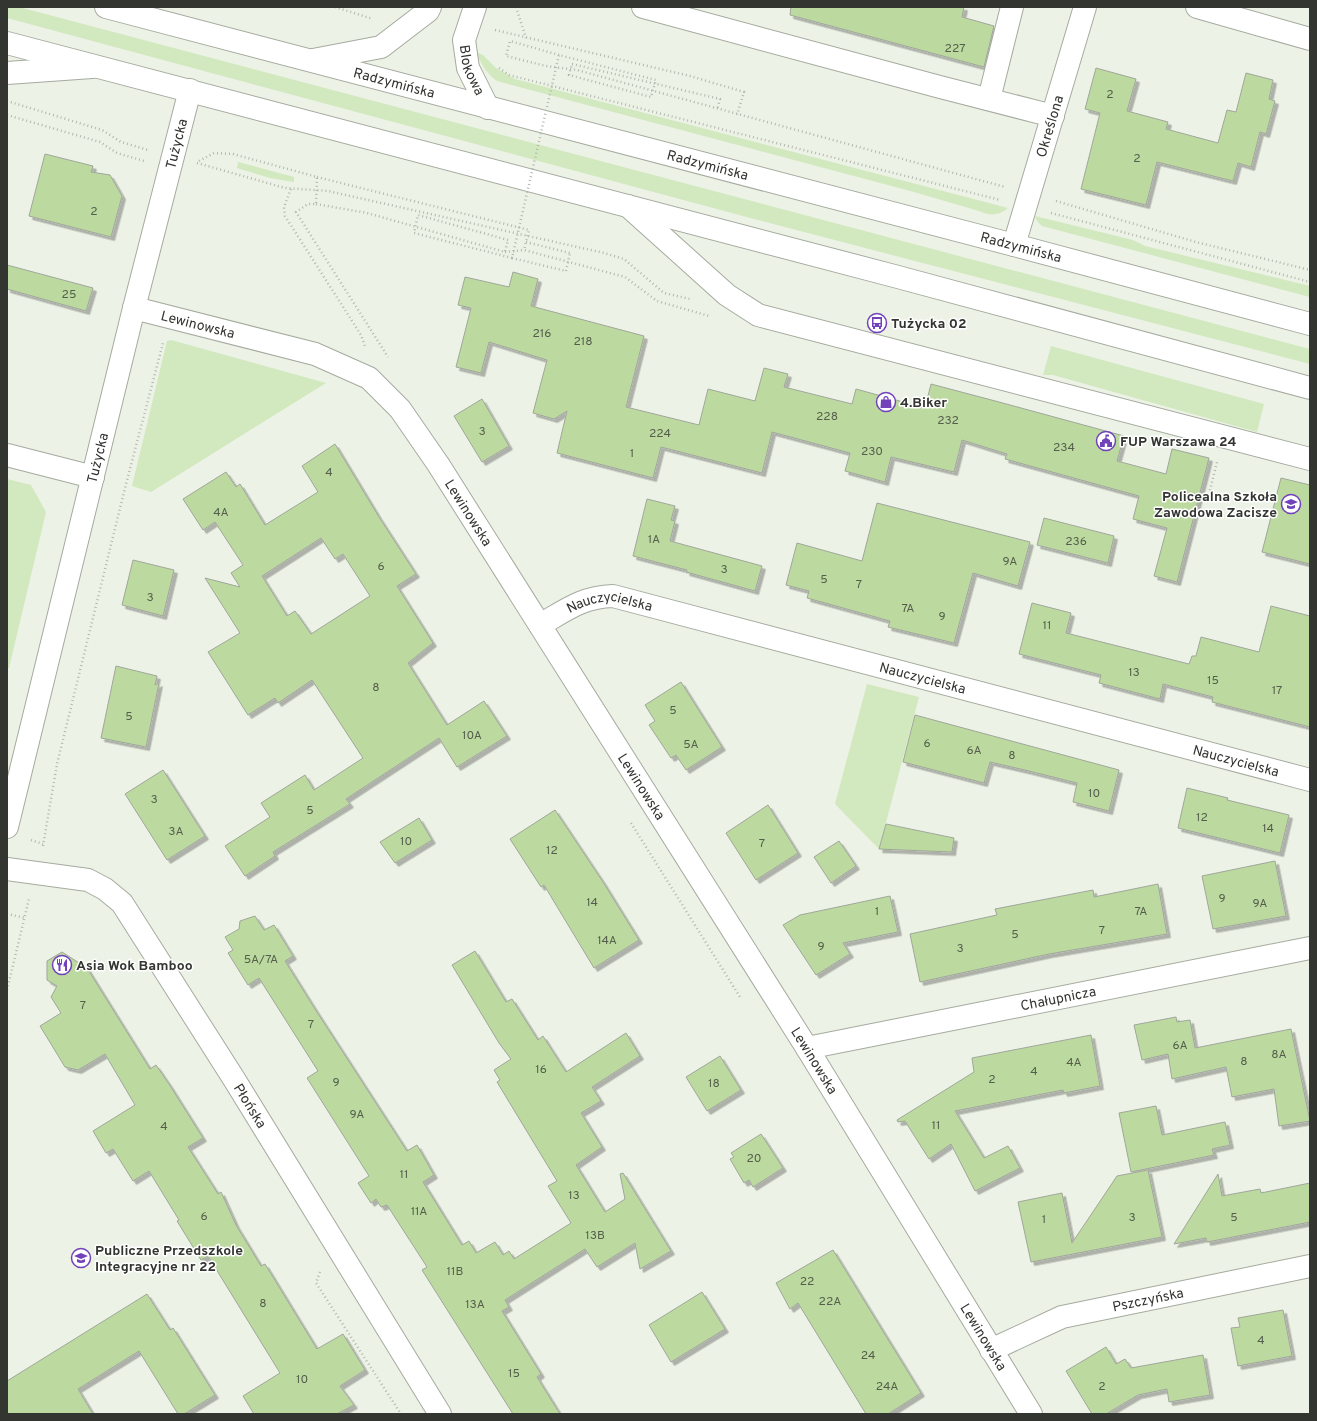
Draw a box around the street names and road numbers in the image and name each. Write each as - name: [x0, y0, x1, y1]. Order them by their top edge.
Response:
- street label: Blokowa: [455, 44, 487, 99]
- street label: Radzymińska: [351, 65, 436, 103]
- street label: Określona: [1034, 94, 1068, 160]
- street label: Tużycka: [163, 117, 192, 171]
- street label: Radzymińska: [665, 147, 750, 185]
- street label: Radzymińska: [978, 230, 1063, 267]
- street label: Lewinowska: [159, 308, 236, 343]
- street label: Tużycka: [84, 431, 113, 485]
- street label: Lewinowska: [440, 477, 495, 550]
- street label: Nauczycielska: [564, 589, 654, 618]
- street label: Nauczycielska: [877, 660, 967, 699]
- street label: Nauczycielska: [1191, 742, 1281, 781]
- street label: Lewinowska: [613, 751, 668, 824]
- street label: Chałupnicza: [1019, 984, 1098, 1015]
- street label: Lewinowska: [786, 1025, 840, 1098]
- street label: Płońska: [229, 1081, 269, 1132]
- street label: Pszczyńska: [1111, 1285, 1185, 1316]
- street label: Lewinowska: [956, 1301, 1009, 1374]

